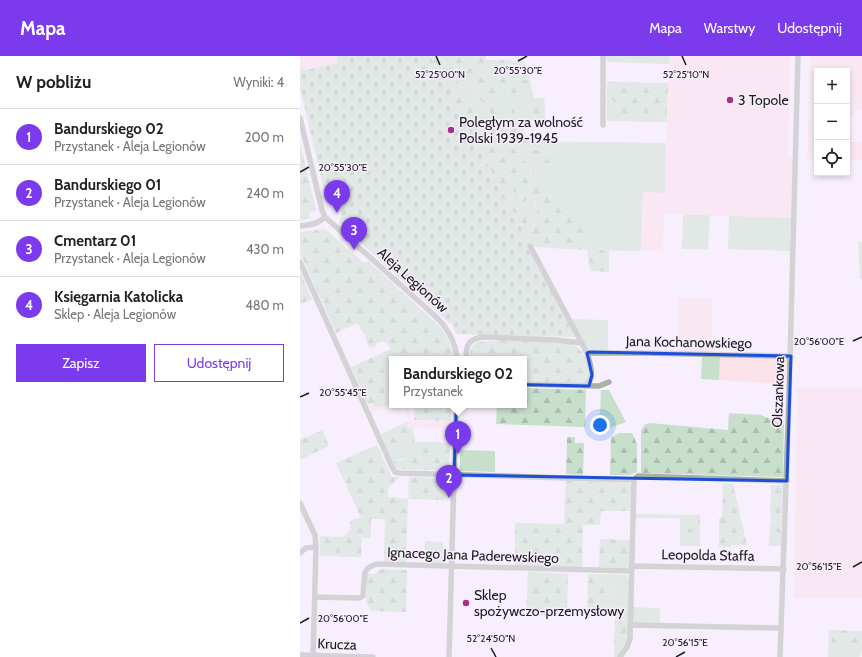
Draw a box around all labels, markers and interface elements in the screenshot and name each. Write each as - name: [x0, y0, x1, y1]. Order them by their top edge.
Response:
- text: Mapa: [20, 17, 66, 40]
- text: Mapa: [649, 19, 682, 37]
- text: Warstwy: [704, 19, 755, 37]
- text: Udostępnij: [777, 19, 842, 37]
- text: 20°55'30"E: [494, 64, 543, 77]
- text: 52°25'00"N: [415, 68, 465, 81]
- text: 52°25'10"N: [663, 68, 709, 81]
- map controls: [814, 68, 850, 176]
- button: +: [814, 68, 850, 104]
- text: W pobliżu: [16, 72, 91, 92]
- text: Wyniki: 4: [233, 74, 284, 90]
- place label: 3 Topole: [738, 91, 789, 109]
- marker: 3 Topole: [725, 95, 735, 105]
- button: −: [814, 104, 850, 140]
- place label: Poległym za wolność Polski 1939-1945: [459, 113, 583, 147]
- text: Bandurskiego 02: [54, 120, 164, 138]
- marker: Poległym za wolność Polski 1939-1945: [446, 125, 456, 135]
- text: 1: [27, 129, 31, 145]
- text: 200 m: [245, 129, 284, 145]
- text: Przystanek · Aleja Legionów: [54, 138, 206, 154]
- button: locate: [814, 140, 850, 176]
- text: 20°55'30"E: [319, 161, 368, 174]
- text: Bandurskiego 01: [54, 176, 161, 194]
- pin: 4: [324, 180, 350, 213]
- text: 2: [26, 185, 32, 201]
- text: 240 m: [246, 185, 284, 201]
- text: Przystanek · Aleja Legionów: [54, 194, 206, 210]
- pin: 3: [341, 217, 367, 250]
- text: Cmentarz 01: [54, 232, 136, 250]
- text: 3: [25, 241, 33, 257]
- text: 430 m: [246, 241, 284, 257]
- street label: Aleja Legionów: [374, 243, 452, 317]
- text: Przystanek · Aleja Legionów: [54, 250, 206, 266]
- text: Księgarnia Katolicka: [54, 288, 183, 306]
- text: 4: [25, 297, 33, 313]
- text: 480 m: [245, 297, 284, 313]
- text: Sklep · Aleja Legionów: [54, 306, 176, 322]
- street label: Jana Kochanowskiego: [625, 332, 753, 352]
- text: 20°56'00"E: [794, 335, 845, 348]
- button: Zapisz: [16, 344, 146, 382]
- button: Udostępnij: [154, 344, 284, 382]
- popup: [389, 356, 527, 408]
- street label: Olszankowa: [768, 356, 788, 428]
- text: Bandurskiego 02: [403, 365, 513, 383]
- text: Przystanek: [403, 383, 463, 399]
- text: 20°55'45"E: [319, 386, 367, 399]
- your location: [590, 415, 610, 435]
- pin: 1: [445, 421, 471, 454]
- pin: 2: [436, 465, 462, 498]
- street label: Ignacego Jana Paderewskiego: [387, 543, 559, 567]
- street label: Leopolda Staffa: [661, 545, 755, 565]
- text: 20°56'15"E: [796, 560, 842, 573]
- place label: Sklep spożywczo-przemysłowy: [474, 586, 624, 620]
- marker: Sklep spożywczo-przemysłowy: [461, 598, 471, 608]
- text: 20°56'00"E: [318, 612, 369, 625]
- text: 52°24'50"N: [467, 632, 515, 645]
- street label: Krucza: [317, 634, 357, 654]
- text: 20°56'15"E: [662, 636, 708, 649]

